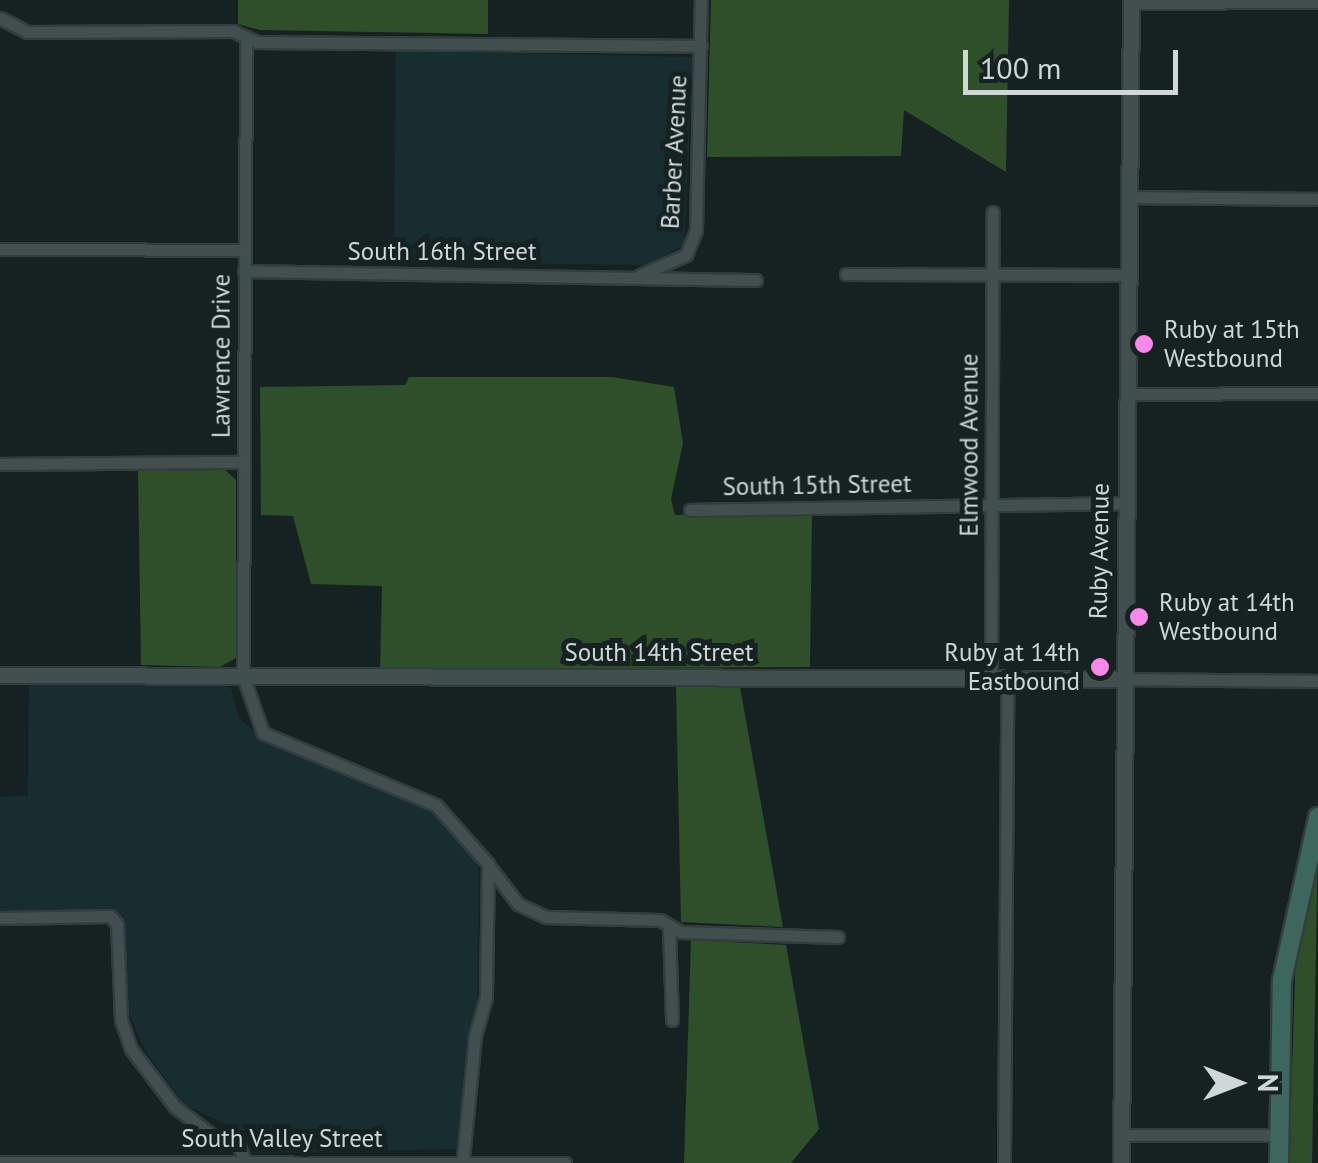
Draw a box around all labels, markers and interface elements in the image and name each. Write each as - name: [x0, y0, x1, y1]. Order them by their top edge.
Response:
- scale bar: [968, 30, 1183, 92]
- text: 100 m: [980, 48, 1061, 87]
- street label: Barber Avenue: [655, 74, 693, 230]
- street label: South 16th Street: [348, 236, 536, 266]
- street label: Lawrence Drive: [206, 274, 236, 438]
- place label: Ruby at 15th Westbound: [1164, 315, 1301, 374]
- marker: Ruby at 15th Westbound: [1133, 333, 1155, 355]
- street label: Elmwood Avenue: [954, 353, 984, 537]
- street label: South 15th Street: [722, 468, 912, 502]
- street label: Ruby Avenue: [1083, 482, 1115, 620]
- place label: Ruby at 14th Westbound: [1159, 588, 1296, 647]
- marker: Ruby at 14th Westbound: [1128, 606, 1150, 628]
- street label: South 14th Street: [565, 637, 753, 667]
- place label: Ruby at 14th Eastbound: [943, 638, 1080, 697]
- marker: Ruby at 14th Eastbound: [1089, 656, 1111, 678]
- north arrow: [1188, 1033, 1288, 1133]
- text: N: [1250, 1074, 1287, 1092]
- street label: South Valley Street: [180, 1123, 384, 1153]

